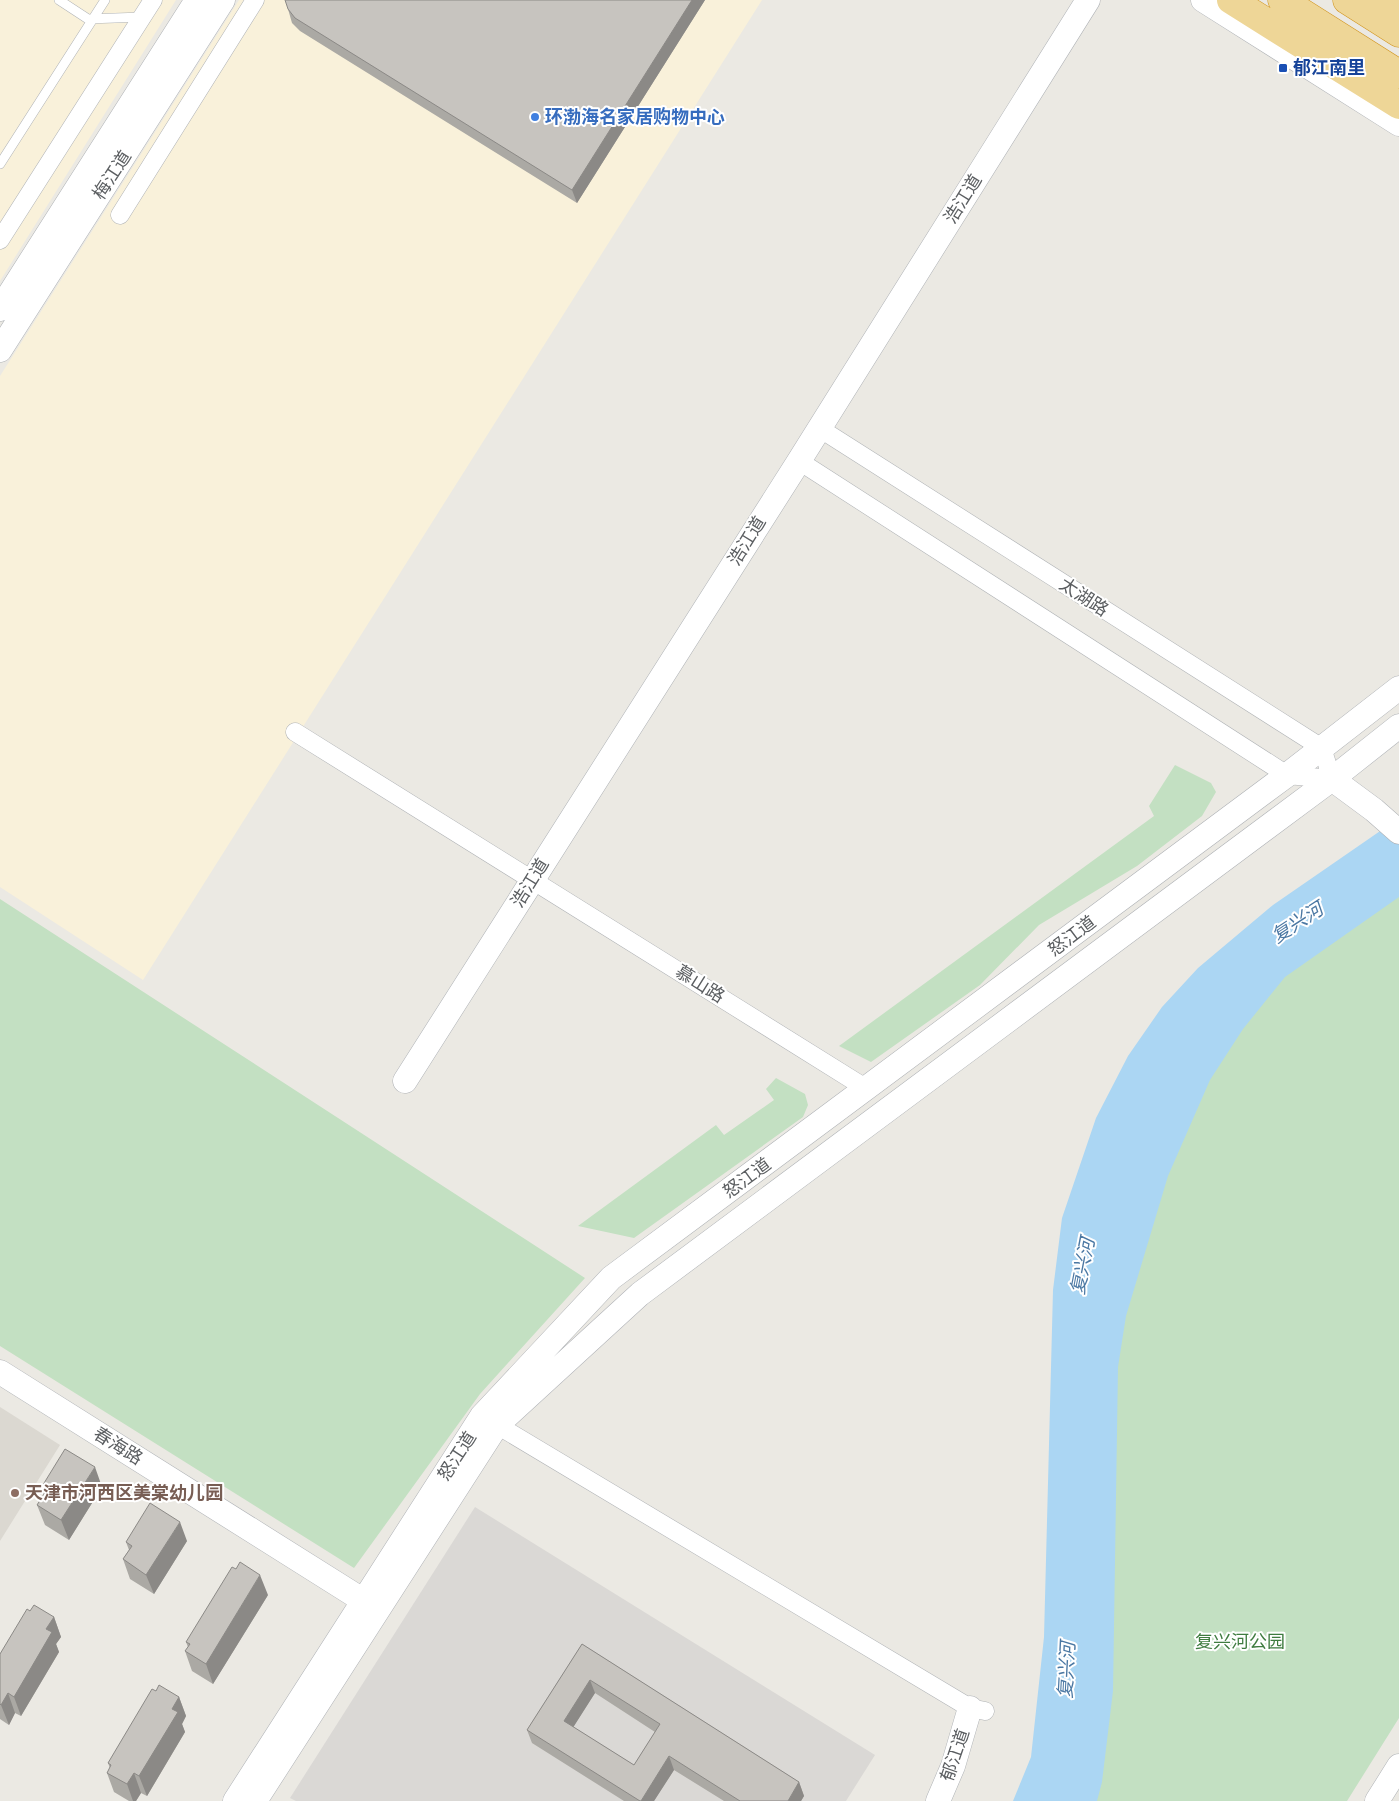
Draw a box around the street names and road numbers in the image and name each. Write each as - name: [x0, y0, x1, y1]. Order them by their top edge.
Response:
- street label: 梅江道: [87, 146, 137, 204]
- street label: 浩江道: [939, 170, 987, 228]
- street label: 浩江道: [723, 512, 771, 570]
- street label: 太湖路: [1055, 572, 1113, 622]
- street label: 浩江道: [506, 854, 554, 912]
- street label: 怒江道: [1043, 910, 1101, 962]
- street label: 慕山路: [671, 960, 729, 1008]
- street label: 怒江道: [718, 1152, 776, 1204]
- street label: 春海路: [89, 1422, 147, 1470]
- street label: 怒江道: [432, 1427, 482, 1485]
- street label: 郁江道: [935, 1726, 975, 1784]

